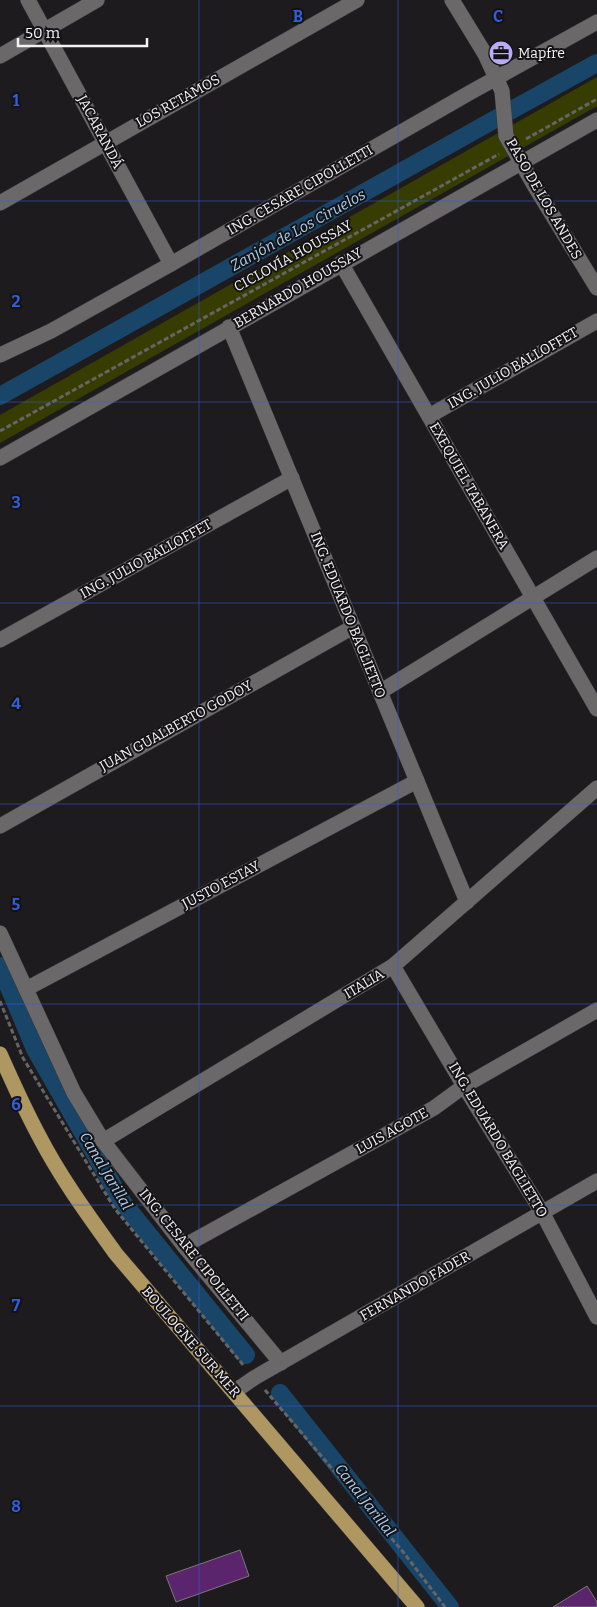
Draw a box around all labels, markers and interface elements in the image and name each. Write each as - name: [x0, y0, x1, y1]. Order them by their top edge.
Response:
- text: B: [293, 7, 303, 26]
- text: C: [493, 7, 503, 26]
- scale bar: [18, 15, 146, 47]
- text: 50 m: [25, 24, 61, 42]
- office icon: Mapfre: [488, 40, 514, 66]
- place label: Mapfre: [518, 45, 565, 62]
- street label: LOS RETAMOS: [133, 71, 223, 131]
- text: 1: [13, 91, 20, 110]
- street label: JACARANDÁ: [73, 91, 127, 172]
- street label: PASO DE LOS ANDES: [502, 136, 586, 262]
- street label: ING. CESARE CIPOLLETTI: [224, 141, 376, 239]
- water label: Zanjón de Los Ciruelos: [227, 185, 369, 275]
- street label: CICLOVÍA HOUSSAY: [230, 216, 355, 296]
- street label: BERNARDO HOUSSAY: [231, 244, 365, 332]
- text: 2: [11, 292, 21, 311]
- street label: ING. JULIO BALLOFFET: [445, 324, 581, 412]
- street label: EXEQUIEL TABANERA: [426, 419, 512, 553]
- text: 3: [11, 493, 21, 512]
- street label: ING. JULIO BALLOFFET: [77, 516, 215, 602]
- street label: ING. EDUARDO BAGLIETTO: [307, 529, 389, 701]
- street label: JUAN GUALBERTO GODOY: [96, 677, 255, 776]
- text: 4: [11, 694, 21, 713]
- street label: JUSTO ESTAY: [178, 857, 263, 913]
- text: 5: [12, 895, 21, 914]
- street label: ITALIA: [341, 966, 387, 1002]
- street label: ING. EDUARDO BAGLIETTO: [445, 1059, 551, 1221]
- text: 6: [11, 1095, 21, 1114]
- street label: LUIS AGOTE: [353, 1104, 431, 1158]
- water label: Canal Jarillal: [76, 1129, 136, 1213]
- street label: ING. CESARE CIPOLLETTI: [136, 1186, 253, 1324]
- street label: FERNANDO FADER: [357, 1248, 473, 1324]
- street label: BOULOGNE SUR MER: [138, 1283, 244, 1401]
- text: 7: [12, 1296, 21, 1315]
- water label: Canal Jarillal: [331, 1460, 399, 1540]
- text: 8: [11, 1497, 21, 1516]

